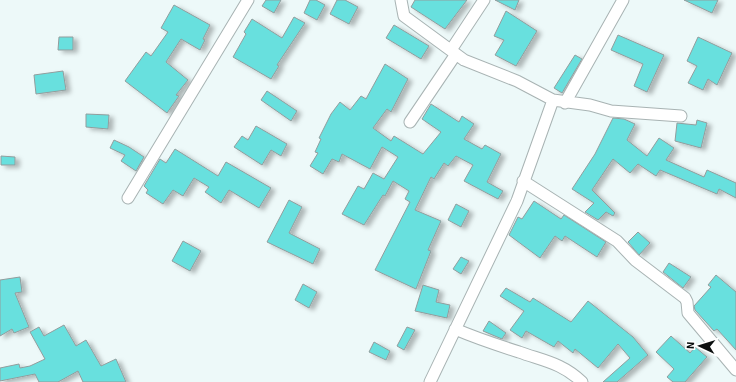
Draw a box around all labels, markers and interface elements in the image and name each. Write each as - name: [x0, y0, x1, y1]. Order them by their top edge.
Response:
- north arrow: [680, 326, 720, 366]
- text: N: [683, 341, 698, 350]

